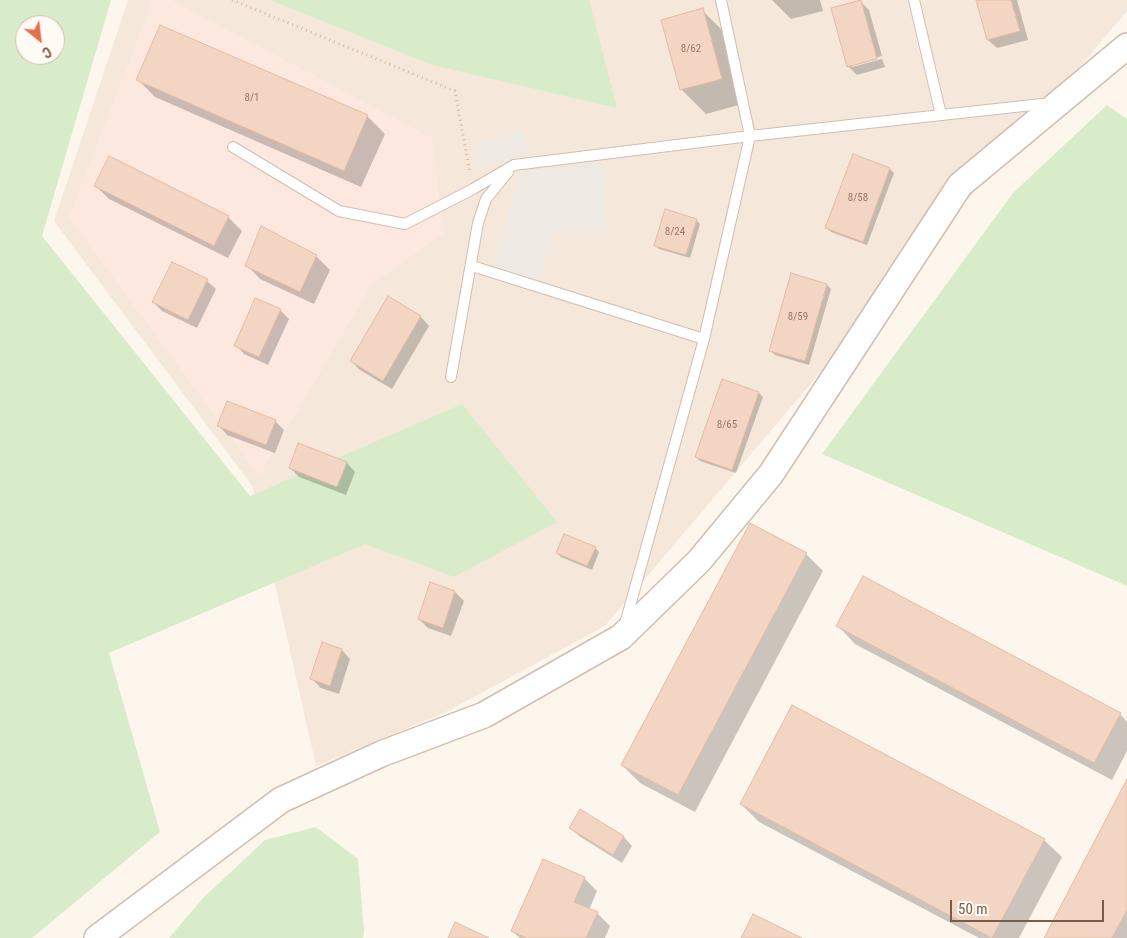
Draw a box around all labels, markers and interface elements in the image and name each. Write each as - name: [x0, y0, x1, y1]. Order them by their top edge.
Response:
- north arrow: [15, 15, 65, 65]
- house number: 8/62: [681, 42, 701, 56]
- text: С: [39, 43, 54, 61]
- house number: 8/1: [245, 91, 259, 105]
- house number: 8/58: [848, 191, 868, 205]
- house number: 8/24: [665, 225, 685, 239]
- house number: 8/59: [788, 310, 808, 324]
- house number: 8/65: [717, 418, 737, 432]
- scale bar: [952, 890, 1106, 922]
- text: 50 m: [958, 900, 988, 918]

